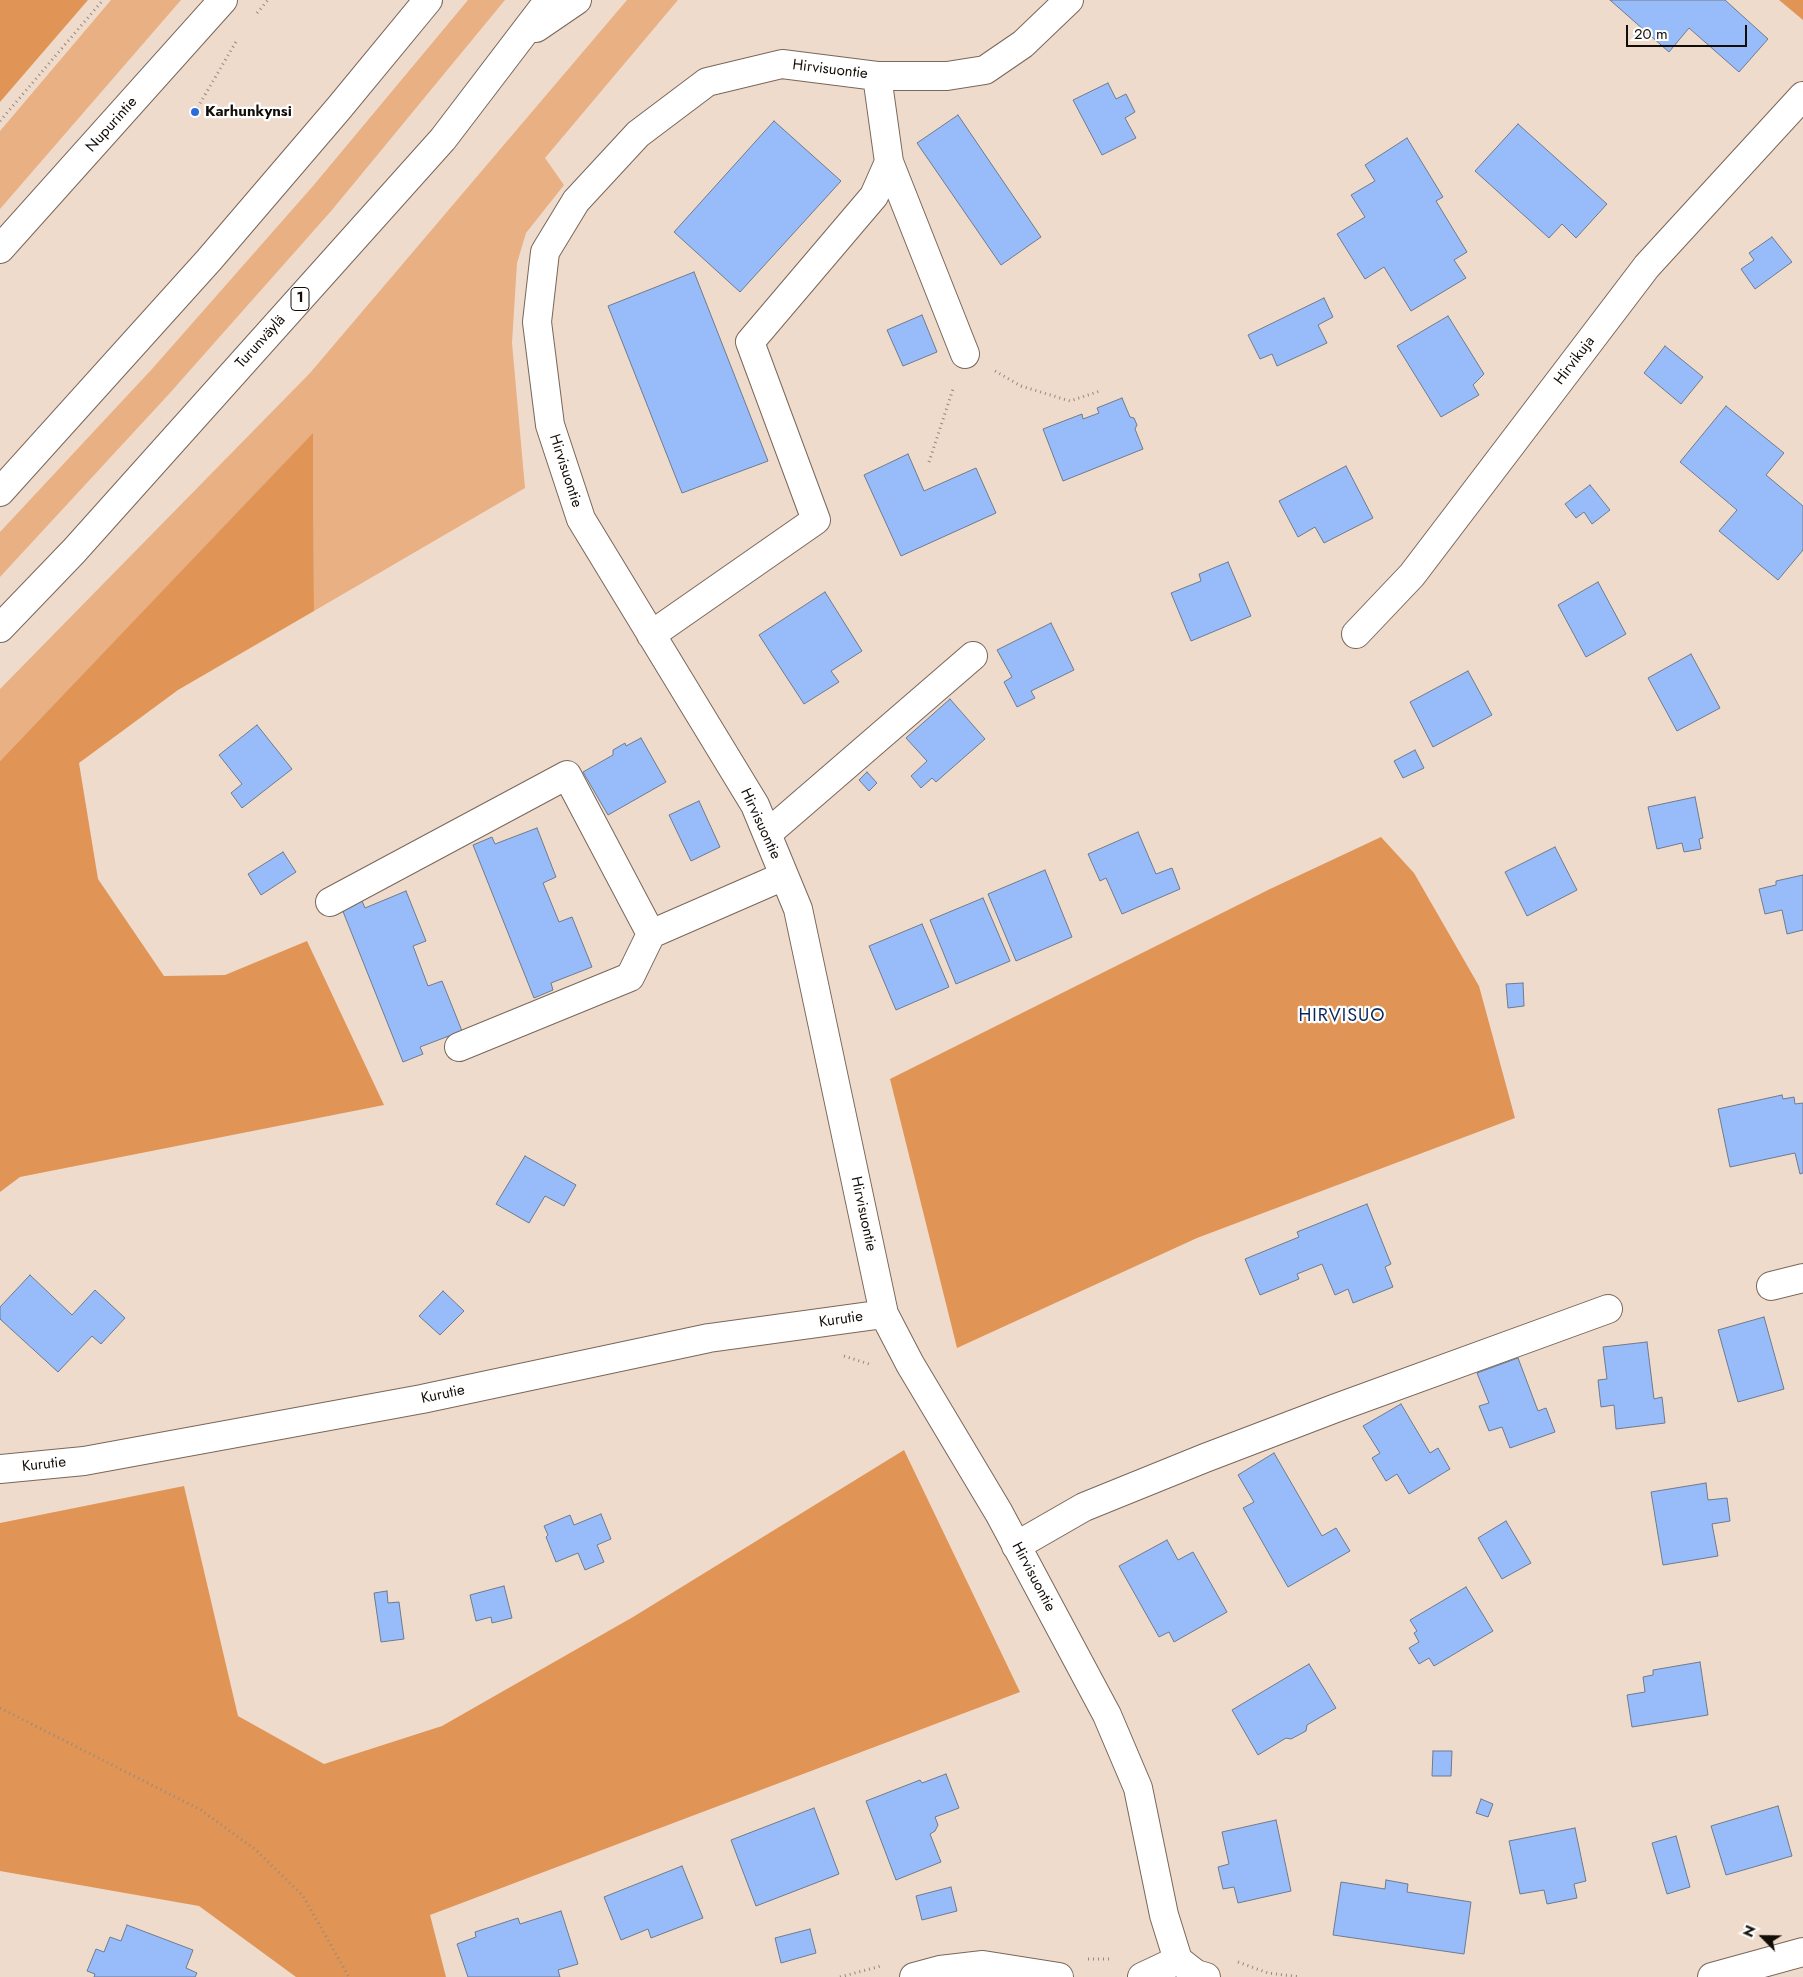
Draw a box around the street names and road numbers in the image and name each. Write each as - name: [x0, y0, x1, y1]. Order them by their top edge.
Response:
- street label: Hirvisuontie: [791, 56, 869, 84]
- street label: Nupurintie: [83, 94, 141, 156]
- road number: 1: [291, 288, 309, 310]
- street label: Turunväylä: [232, 312, 290, 372]
- street label: Hirvikuja: [1551, 333, 1599, 389]
- street label: Hirvisuontie: [545, 432, 585, 510]
- street label: Hirvisuontie: [736, 786, 784, 862]
- street label: Hirvisuontie: [846, 1175, 880, 1253]
- street label: Kurutie: [818, 1308, 864, 1332]
- street label: Kurutie: [420, 1382, 466, 1408]
- street label: Kurutie: [21, 1454, 67, 1476]
- street label: Hirvisuontie: [1007, 1539, 1059, 1615]

